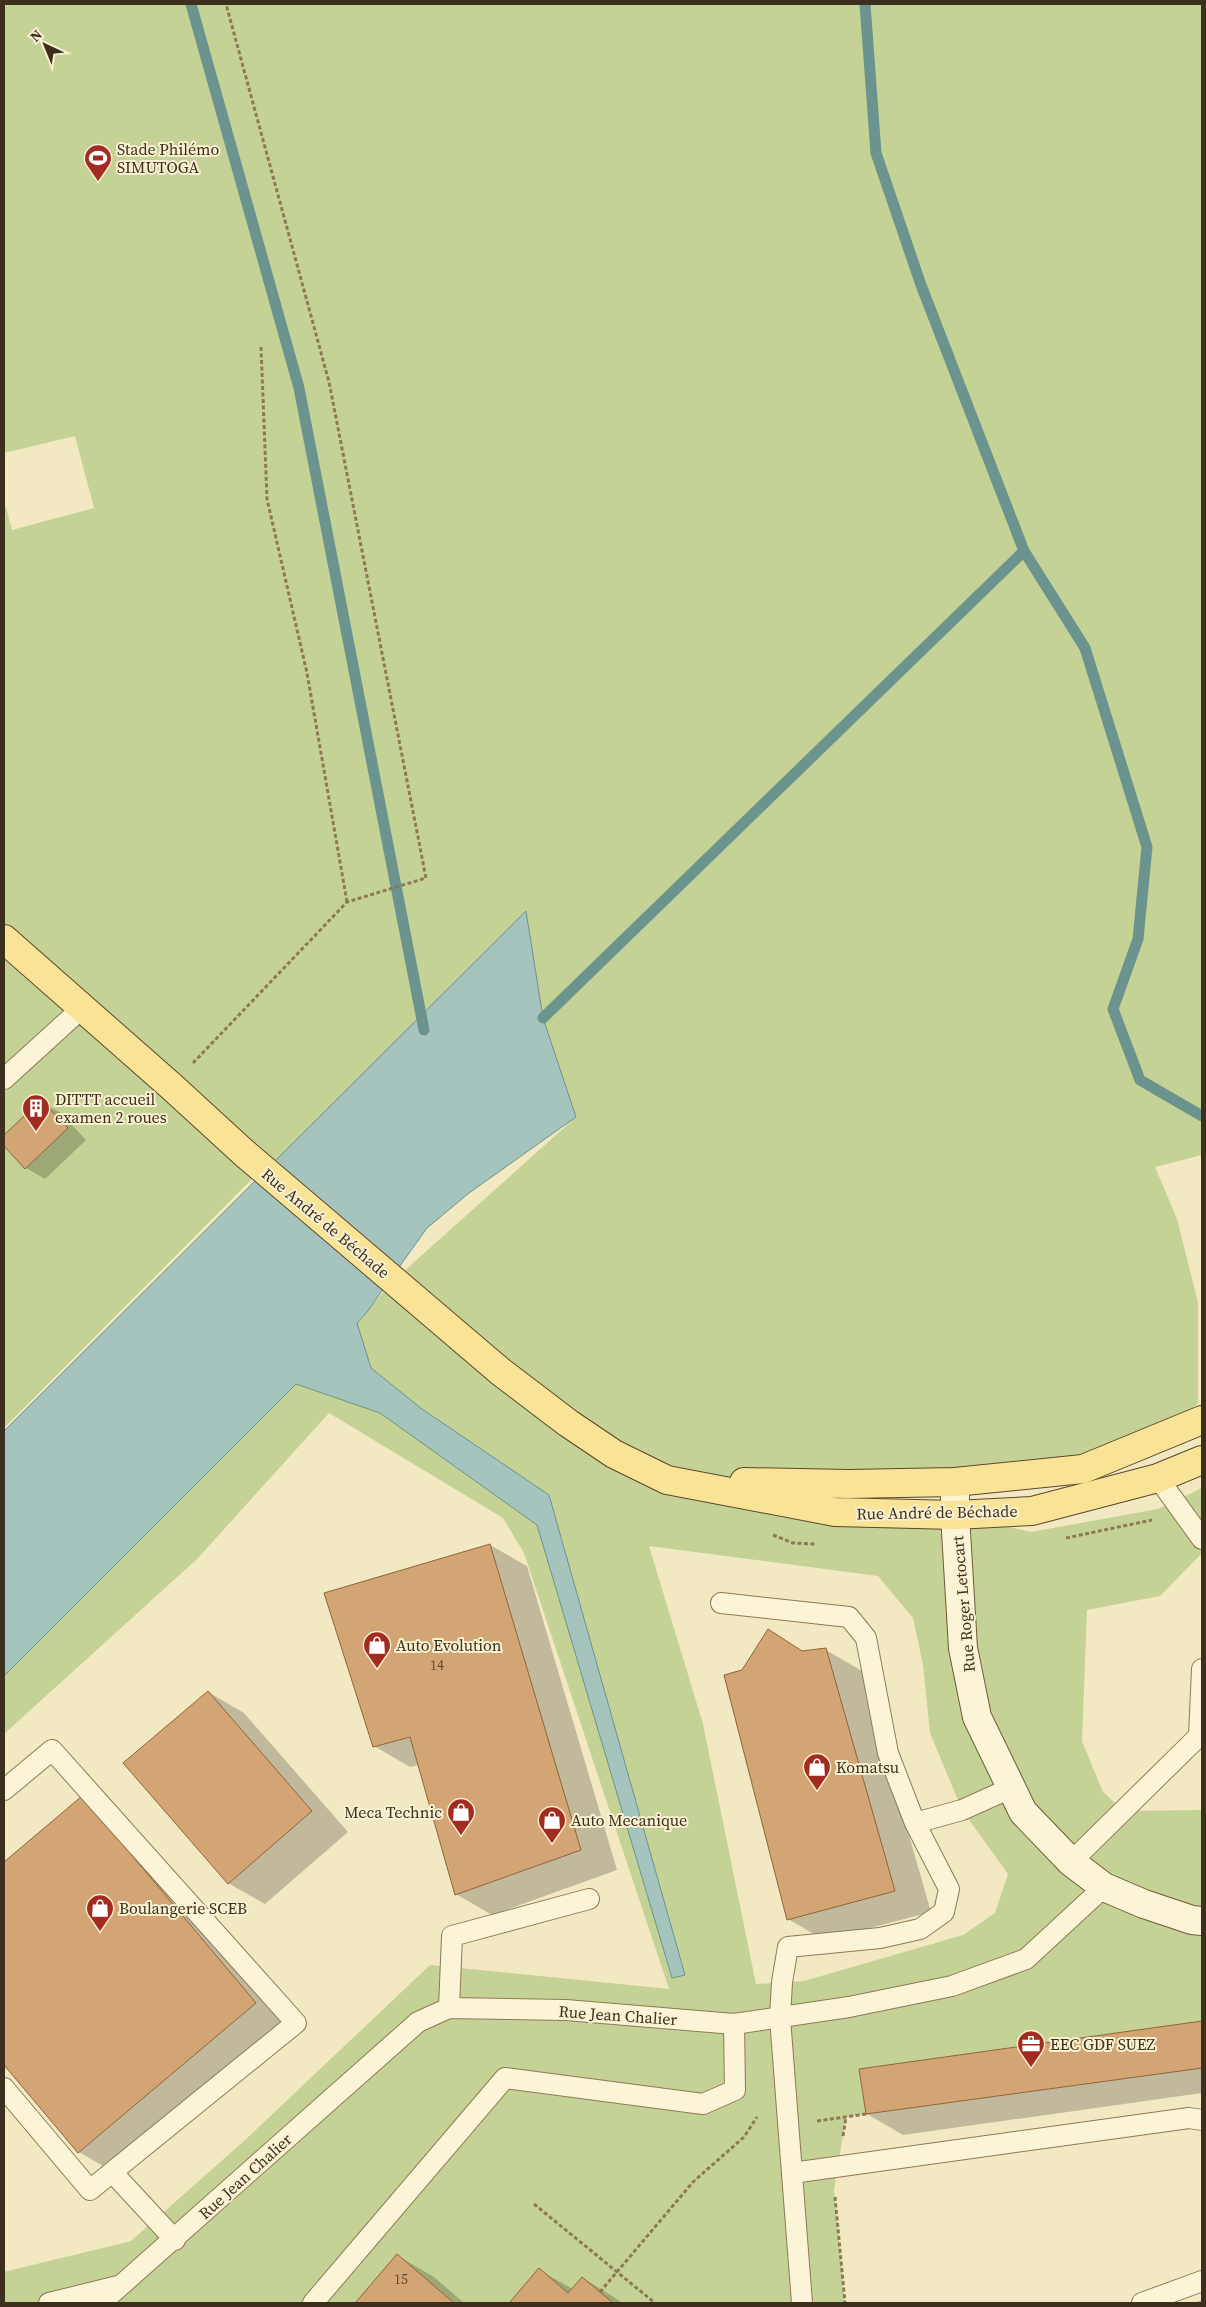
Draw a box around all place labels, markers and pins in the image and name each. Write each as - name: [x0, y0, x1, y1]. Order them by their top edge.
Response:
- place label: Stade Philémo SIMUTOGA: [117, 138, 219, 178]
- sports icon: Stade Philémo SIMUTOGA: [83, 143, 113, 182]
- place label: DITTT accueil examen 2 roues: [55, 1088, 167, 1128]
- building icon: DITTT accueil examen 2 roues: [21, 1093, 51, 1132]
- shop icon: Auto Evolution: [362, 1630, 392, 1669]
- place label: Auto Evolution: [396, 1634, 502, 1656]
- shop icon: Komatsu: [802, 1752, 832, 1791]
- place label: Komatsu: [836, 1756, 899, 1778]
- shop icon: Meca Technic: [446, 1797, 476, 1836]
- place label: Meca Technic: [344, 1801, 442, 1823]
- shop icon: Auto Mecanique: [537, 1805, 567, 1844]
- place label: Auto Mecanique: [571, 1809, 687, 1831]
- shop icon: Boulangerie SCEB: [85, 1893, 115, 1932]
- place label: Boulangerie SCEB: [119, 1897, 247, 1919]
- office icon: EEC GDF SUEZ: [1016, 2029, 1046, 2068]
- place label: EEC GDF SUEZ: [1050, 2033, 1155, 2055]

